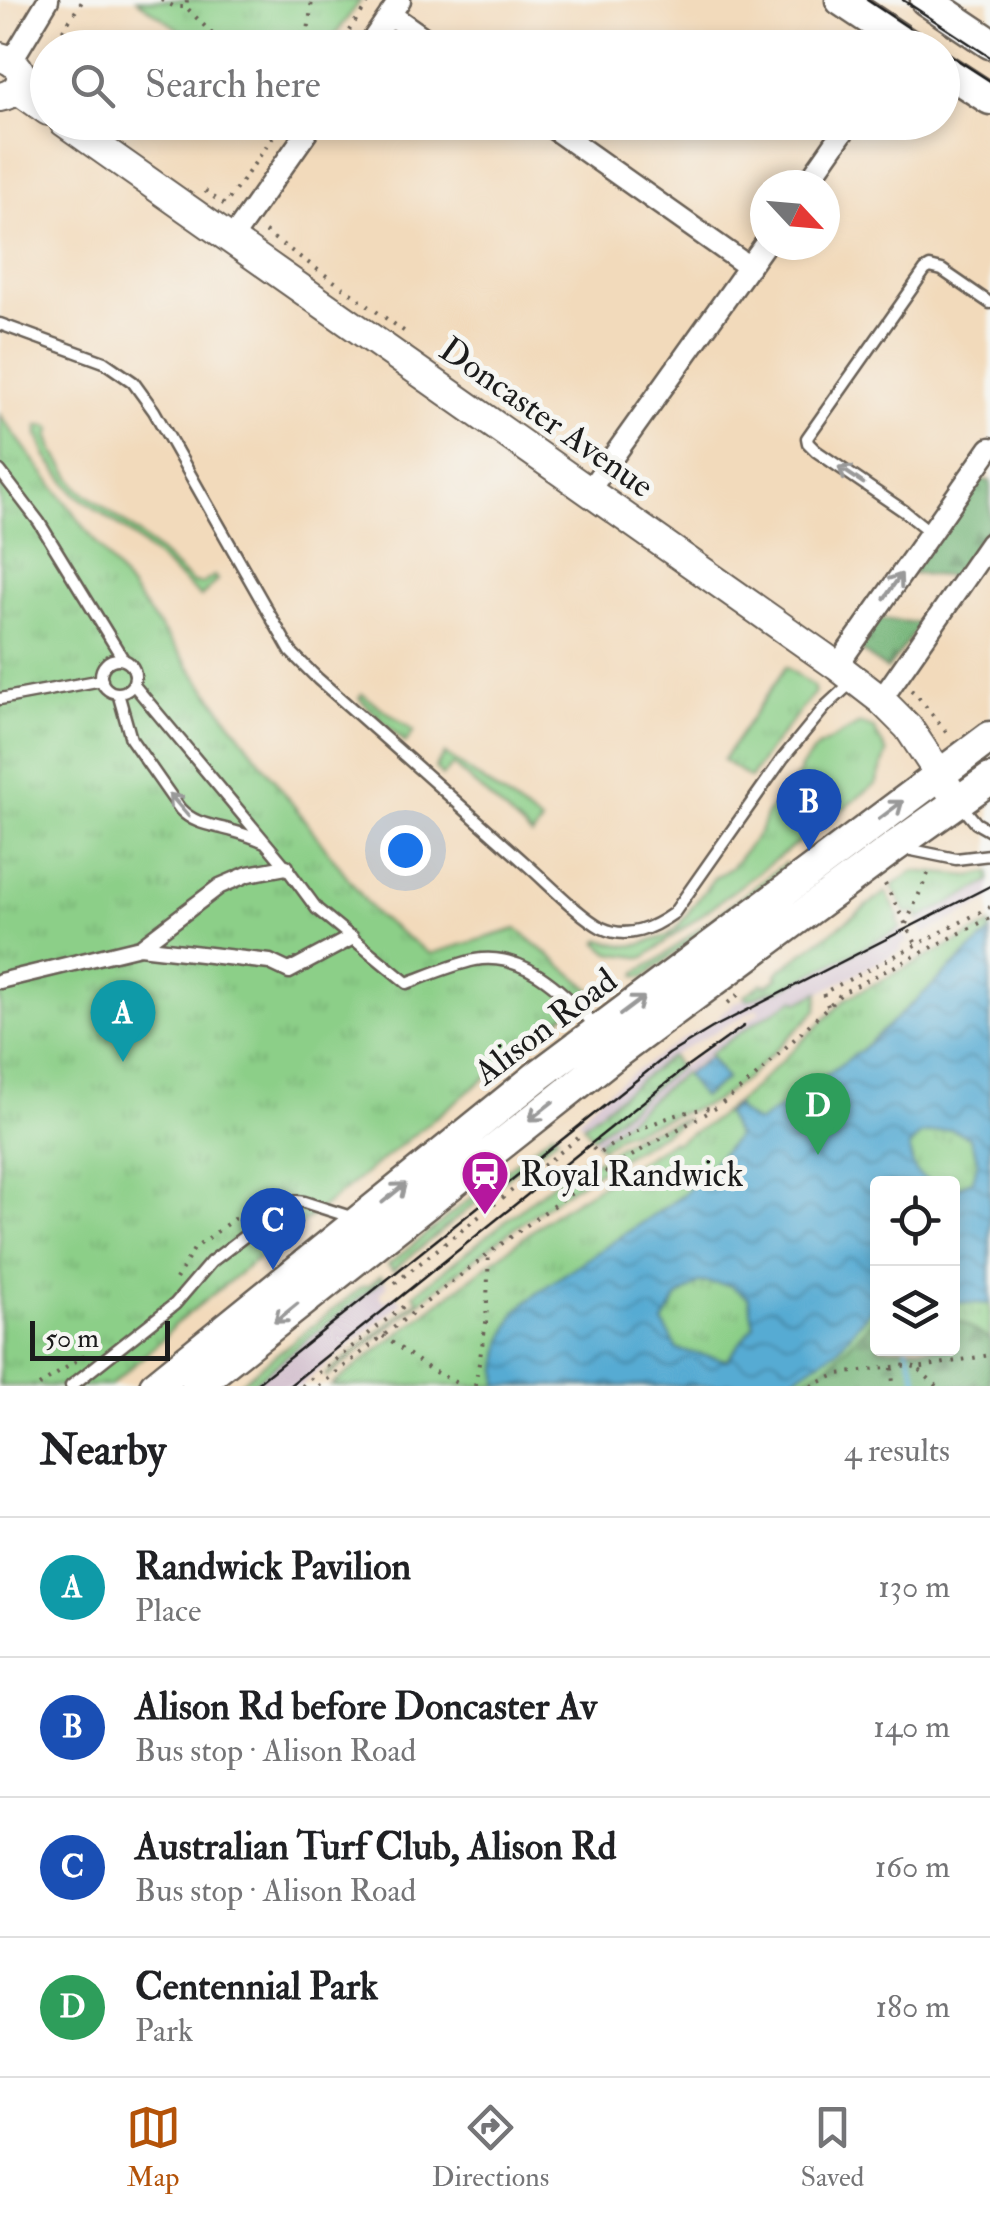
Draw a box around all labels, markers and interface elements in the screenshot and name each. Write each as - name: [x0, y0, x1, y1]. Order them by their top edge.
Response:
- search box: [30, 30, 960, 140]
- icon: search: [65, 58, 120, 113]
- text: Search here: [145, 61, 321, 109]
- north arrow: [750, 170, 840, 260]
- street label: Doncaster Avenue: [431, 328, 662, 508]
- one-way arrow: [838, 465, 866, 486]
- one-way arrow: [882, 573, 903, 600]
- pin: B: [776, 768, 842, 851]
- one-way arrow: [168, 793, 191, 818]
- one-way arrow: [877, 799, 904, 820]
- your location: [380, 825, 431, 876]
- street label: Alison Road: [464, 959, 626, 1096]
- pin: A: [90, 980, 156, 1062]
- one-way arrow: [618, 996, 645, 1017]
- pin: D: [786, 1072, 850, 1155]
- one-way arrow: [528, 1100, 555, 1121]
- station icon: Royal Randwick: [459, 1148, 511, 1216]
- place label: Royal Randwick: [520, 1153, 744, 1197]
- map controls: [870, 1176, 960, 1356]
- button: locate: [870, 1176, 960, 1266]
- one-way arrow: [381, 1182, 407, 1204]
- pin: C: [240, 1188, 306, 1270]
- button: layers: [870, 1266, 960, 1356]
- one-way arrow: [274, 1302, 300, 1324]
- scale bar: [30, 1316, 170, 1360]
- text: 50 m: [45, 1321, 99, 1356]
- text: Nearby: [40, 1425, 166, 1477]
- text: 4 results: [844, 1431, 950, 1471]
- text: Randwick Pavilion: [135, 1543, 411, 1591]
- text: A: [62, 1567, 83, 1607]
- text: 130 m: [878, 1567, 950, 1607]
- text: Place: [135, 1591, 201, 1631]
- text: Alison Rd before Doncaster Av: [135, 1683, 597, 1731]
- text: B: [62, 1707, 83, 1747]
- text: 140 m: [873, 1707, 950, 1747]
- text: Bus stop · Alison Road: [135, 1731, 416, 1771]
- text: Australian Turf Club, Alison Rd: [135, 1823, 616, 1871]
- text: C: [61, 1847, 84, 1887]
- text: 160 m: [875, 1847, 950, 1887]
- text: Bus stop · Alison Road: [135, 1871, 416, 1911]
- text: Centennial Park: [135, 1963, 378, 2011]
- text: D: [59, 1987, 86, 2027]
- text: 180 m: [876, 1987, 950, 2027]
- text: Park: [135, 2011, 193, 2051]
- tab: Map: [126, 2100, 181, 2195]
- tab: Directions: [432, 2100, 549, 2195]
- tab: Saved: [800, 2100, 864, 2195]

